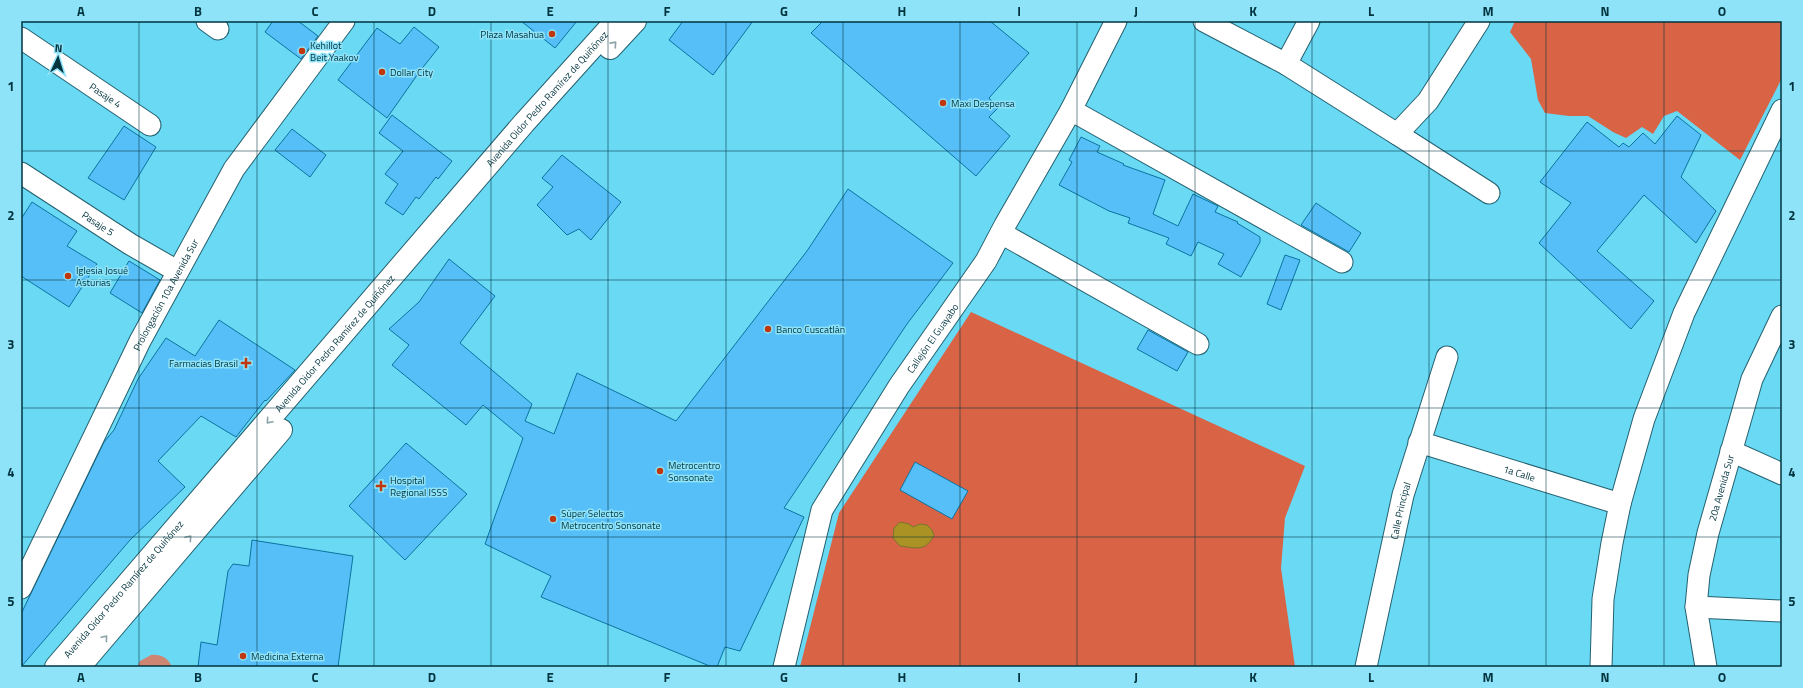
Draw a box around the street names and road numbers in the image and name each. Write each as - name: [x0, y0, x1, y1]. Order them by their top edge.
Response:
- street label: Avenida Oidor Pedro Ramírez de Quiñónez: [482, 27, 612, 170]
- street label: Pasaje 4: [87, 79, 125, 111]
- street label: Pasaje 5: [79, 207, 117, 239]
- street label: Prolongación 10a Avenida Sur: [129, 236, 202, 353]
- street label: Avenida Oidor Pedro Ramírez de Quiñónez: [271, 271, 398, 415]
- street label: Callejón El Guayabo: [903, 300, 962, 376]
- street label: 20a Avenida Sur: [1704, 452, 1738, 523]
- street label: 1a Calle: [1501, 461, 1537, 485]
- street label: Calle Principal: [1386, 480, 1414, 541]
- street label: Avenida Oidor Pedro Ramírez de Quiñónez: [60, 517, 187, 661]

